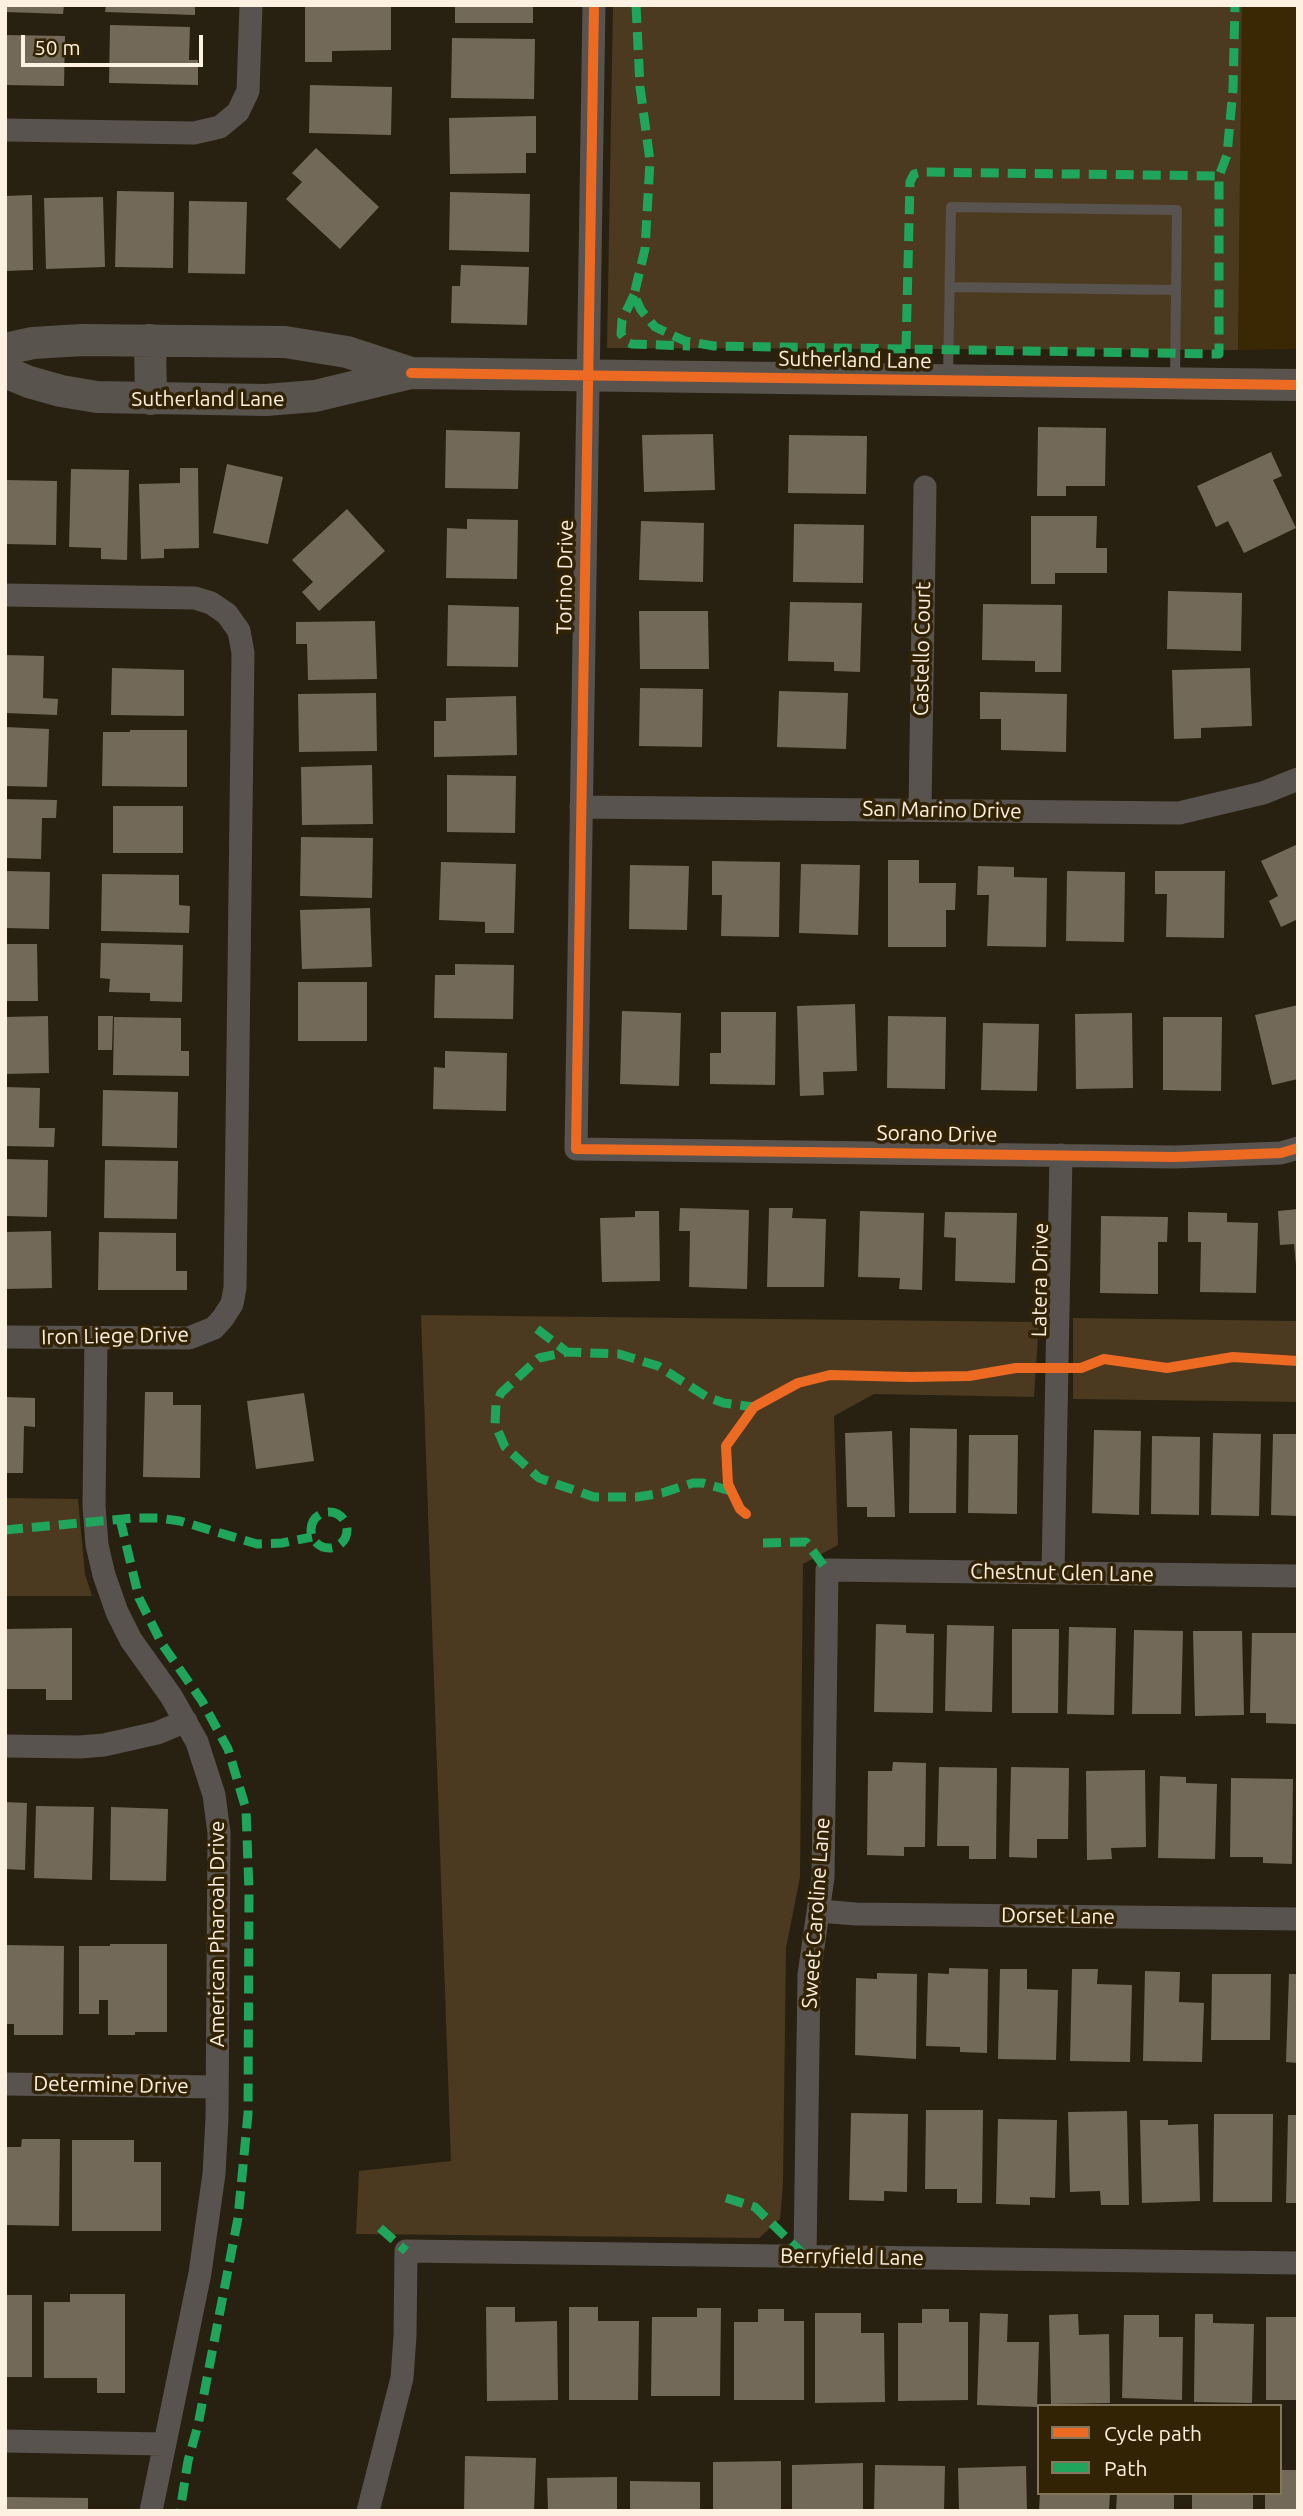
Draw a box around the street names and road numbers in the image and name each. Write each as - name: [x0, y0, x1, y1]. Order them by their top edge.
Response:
- street label: Sutherland Lane: [778, 346, 932, 374]
- street label: Sutherland Lane: [131, 386, 285, 412]
- street label: Torino Drive: [551, 519, 579, 635]
- street label: Castello Court: [908, 582, 936, 716]
- street label: San Marino Drive: [862, 796, 1022, 824]
- street label: Sorano Drive: [876, 1120, 998, 1148]
- street label: Latera Drive: [1026, 1223, 1054, 1337]
- street label: Iron Liege Drive: [41, 1322, 189, 1350]
- street label: Chestnut Glen Lane: [970, 1559, 1154, 1587]
- street label: Sweet Caroline Lane: [797, 1817, 835, 2009]
- street label: American Pharoah Drive: [204, 1821, 230, 2047]
- street label: Dorset Lane: [1001, 1902, 1115, 1930]
- street label: Determine Drive: [33, 2071, 189, 2099]
- street label: Berryfield Lane: [780, 2243, 924, 2271]

